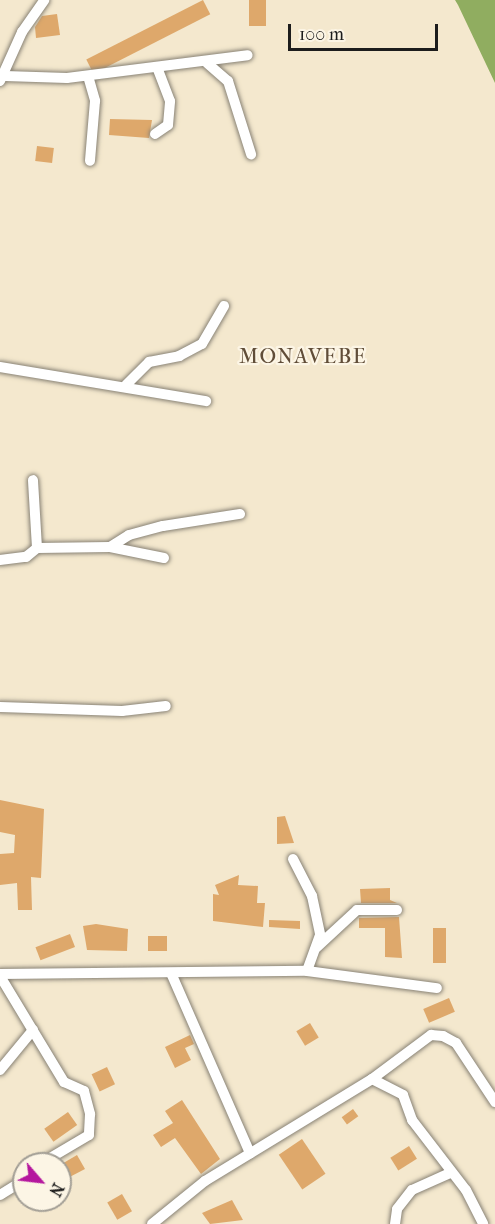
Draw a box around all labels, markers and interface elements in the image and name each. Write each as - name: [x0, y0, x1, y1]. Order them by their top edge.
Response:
- scale bar: [291, 12, 441, 50]
- text: 100 m: [299, 24, 344, 45]
- district label: MONAVEBE: [239, 343, 367, 369]
- north arrow: [12, 1152, 72, 1212]
- text: N: [45, 1180, 68, 1200]

